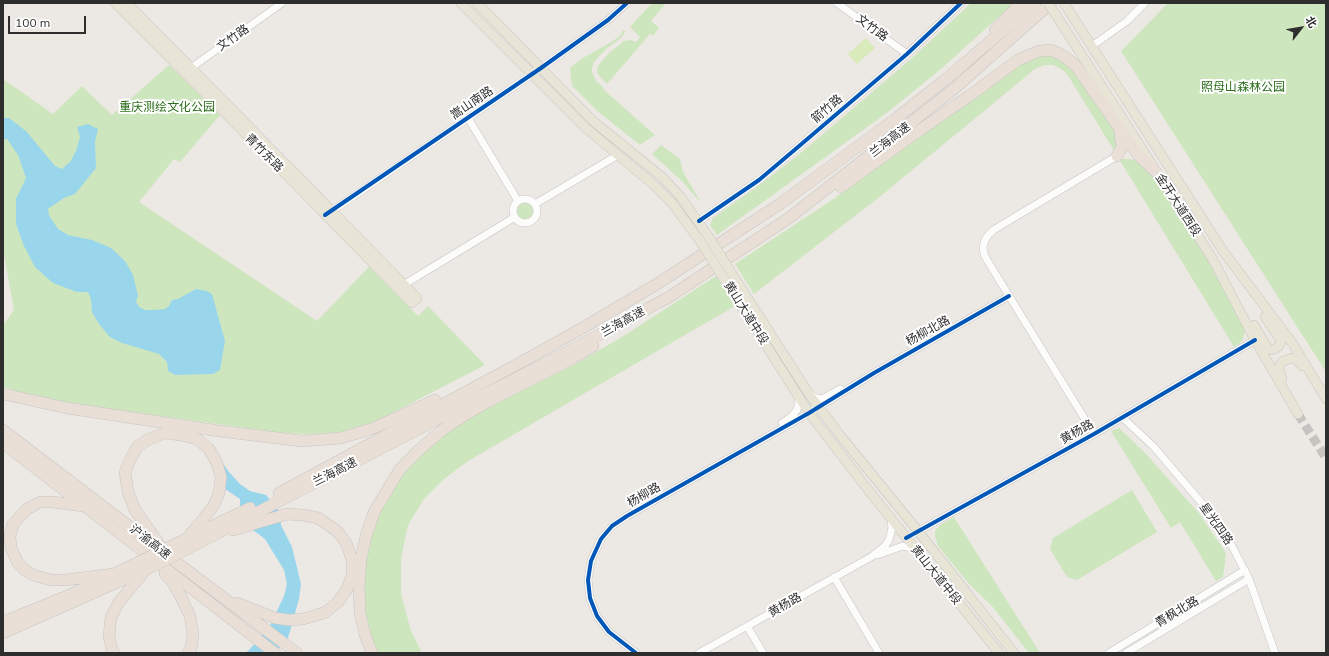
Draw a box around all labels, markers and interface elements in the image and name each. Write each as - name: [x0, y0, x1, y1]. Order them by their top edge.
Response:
- scale bar: [10, 8, 88, 34]
- north arrow: [1281, 8, 1321, 48]
- street label: 文竹路: [853, 12, 891, 44]
- text: 北: [1302, 13, 1320, 30]
- text: 100 m: [15, 15, 50, 30]
- street label: 文竹路: [214, 22, 252, 54]
- park label: 照母山森林公园: [1201, 80, 1285, 94]
- street label: 嵩山南路: [448, 84, 496, 122]
- street label: 箭竹路: [809, 92, 845, 126]
- park label: 重庆测绘文化公园: [119, 100, 215, 114]
- street label: 兰海高速: [867, 120, 913, 160]
- street label: 青竹东路: [242, 131, 286, 175]
- street label: 金开大道西段: [1152, 171, 1204, 239]
- street label: 黄山大道中段: [721, 279, 771, 347]
- street label: 兰海高速: [599, 304, 647, 340]
- street label: 杨柳北路: [904, 313, 952, 349]
- street label: 黄杨路: [1058, 417, 1096, 447]
- street label: 兰海高速: [310, 455, 360, 489]
- street label: 杨柳路: [625, 480, 663, 510]
- street label: 星光四路: [1196, 500, 1236, 548]
- street label: 沪渝高速: [127, 522, 173, 562]
- street label: 黄山大道中段: [908, 542, 964, 608]
- street label: 黄杨路: [766, 590, 804, 620]
- street label: 青枫北路: [1153, 593, 1201, 631]

